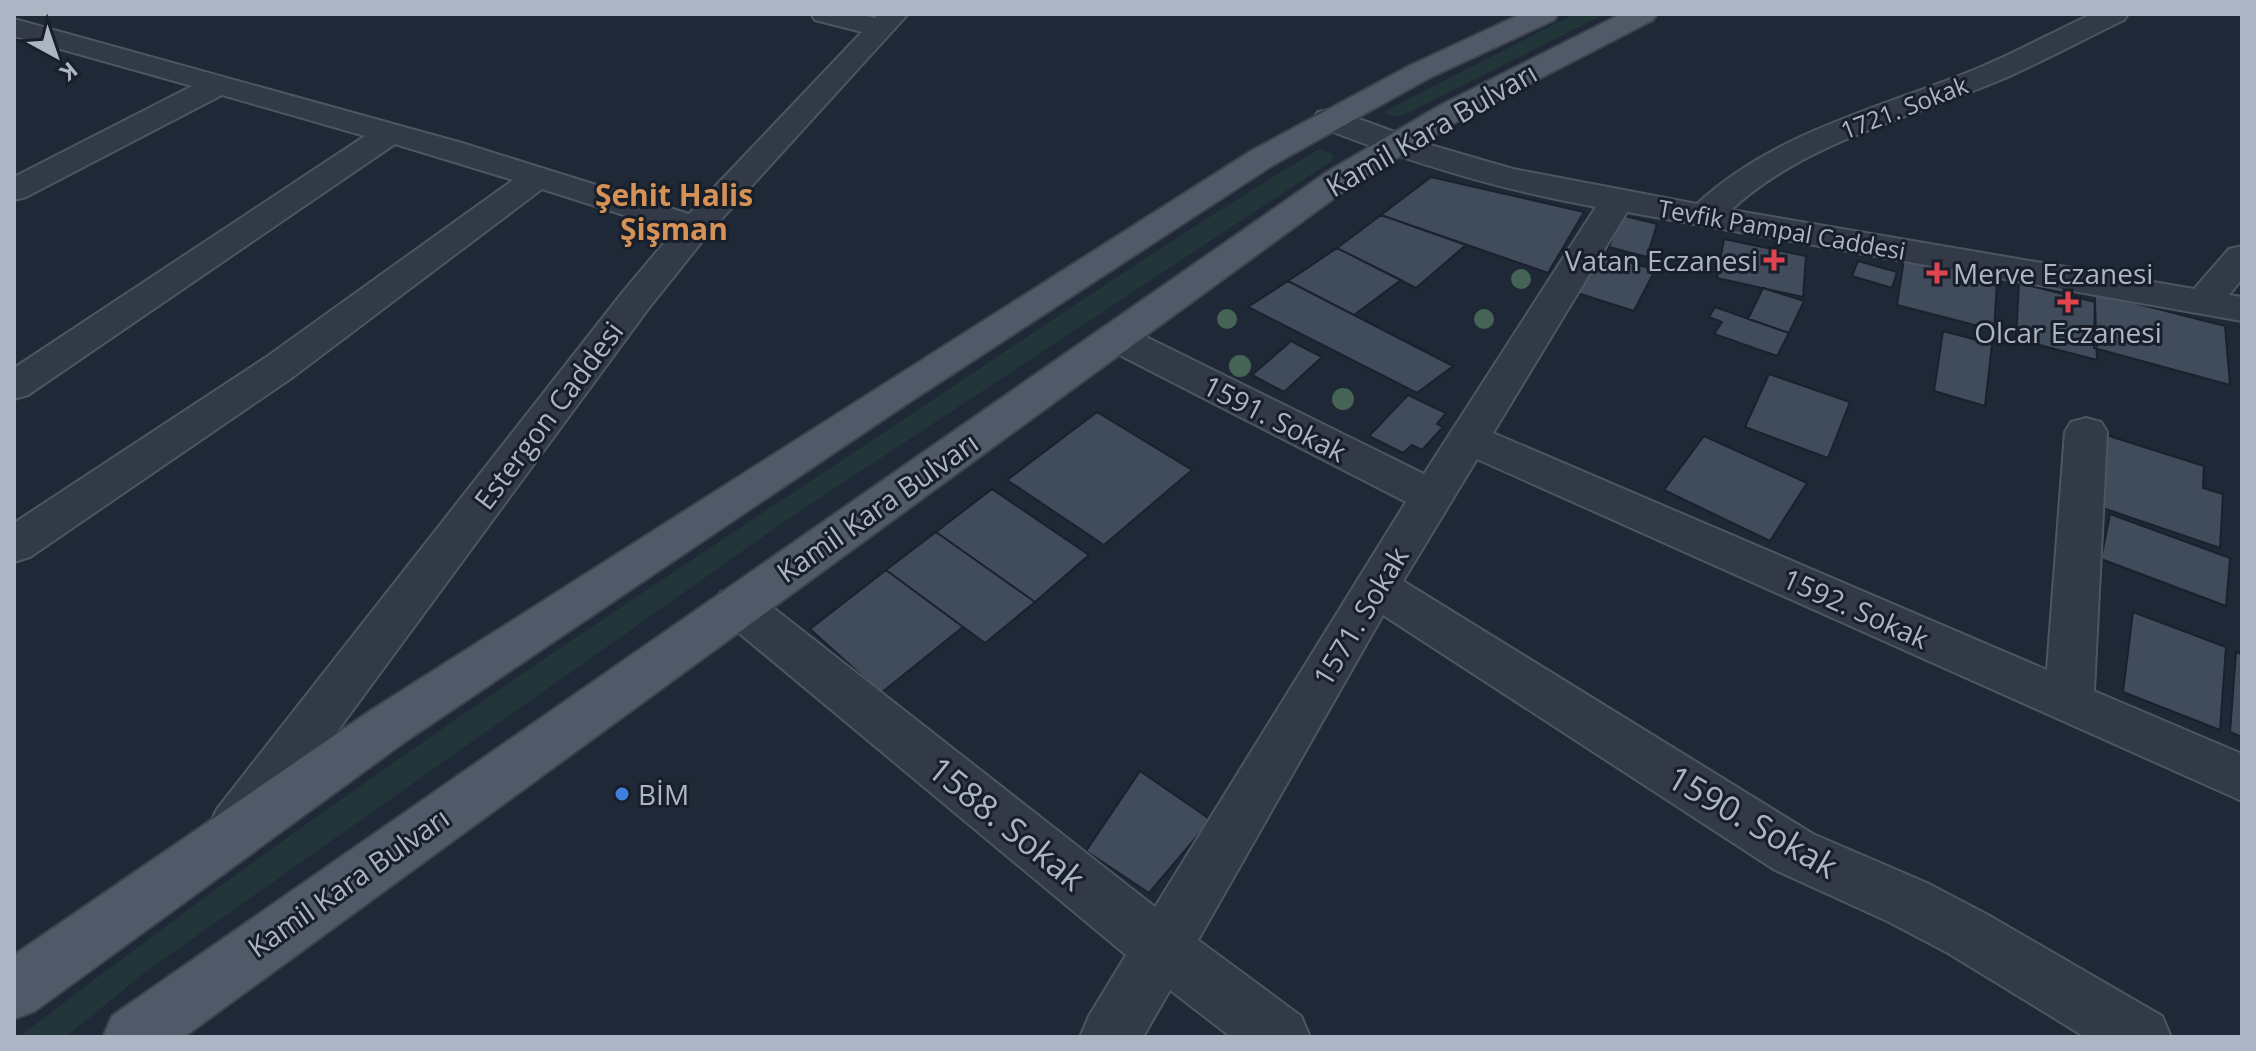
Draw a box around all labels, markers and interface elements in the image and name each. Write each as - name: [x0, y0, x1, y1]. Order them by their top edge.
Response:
- north arrow: [16, 16, 96, 96]
- street label: Kamil Kara Bulvarı: [1319, 53, 1543, 205]
- text: K: [54, 56, 85, 89]
- street label: 1721. Sokak: [1836, 68, 1973, 146]
- district label: Şehit Halis Şişman: [595, 174, 753, 249]
- street label: Tevfik Pampal Caddesi: [1656, 191, 1908, 267]
- place label: Vatan Eczanesi: [1565, 241, 1758, 279]
- marker: Vatan Eczanesi: [1765, 251, 1783, 269]
- place label: Merve Eczanesi: [1953, 254, 2153, 292]
- marker: Merve Eczanesi: [1928, 264, 1946, 282]
- marker: Olcar Eczanesi: [2059, 293, 2077, 311]
- street label: Estergon Caddesi: [465, 313, 631, 517]
- place label: Olcar Eczanesi: [1974, 313, 2162, 351]
- street label: 1591. Sokak: [1197, 366, 1353, 470]
- street label: Kamil Kara Bulvarı: [769, 423, 985, 591]
- street label: 1571. Sokak: [1304, 539, 1417, 693]
- street label: 1592. Sokak: [1777, 559, 1935, 657]
- street label: 1588. Sokak: [919, 746, 1095, 901]
- street label: 1590. Sokak: [1660, 754, 1847, 888]
- place label: BİM: [638, 775, 689, 813]
- marker: BİM: [613, 785, 631, 803]
- street label: Kamil Kara Bulvarı: [240, 798, 456, 966]

